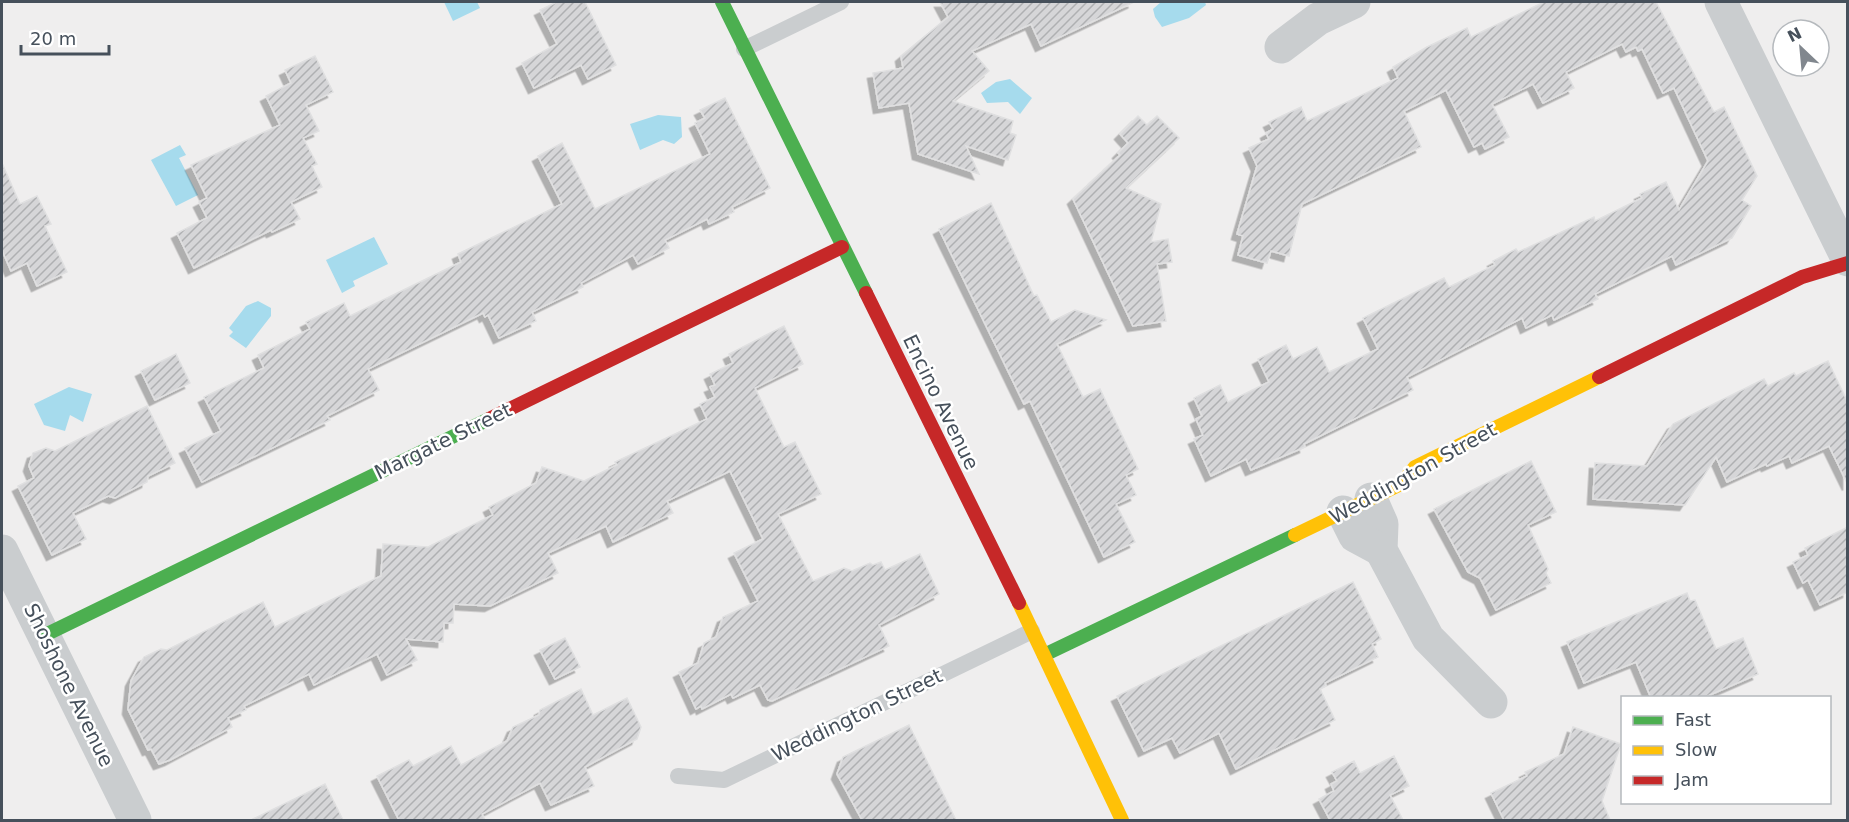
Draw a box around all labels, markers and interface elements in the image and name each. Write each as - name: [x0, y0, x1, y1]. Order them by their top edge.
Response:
- scale bar: [21, 18, 110, 56]
- north arrow: [1771, 18, 1831, 78]
- text: N: [1784, 23, 1805, 46]
- text: 20 m: [30, 28, 76, 49]
- street label: Encino Avenue: [898, 330, 984, 474]
- street label: Margate Street: [371, 397, 516, 485]
- street label: Weddington Street: [1325, 417, 1501, 529]
- street label: Shoshone Avenue: [19, 599, 119, 771]
- street label: Weddington Street: [768, 663, 946, 767]
- legend: [1621, 696, 1831, 804]
- text: Fast: [1675, 709, 1711, 730]
- text: Slow: [1675, 739, 1717, 760]
- text: Jam: [1674, 769, 1709, 790]

